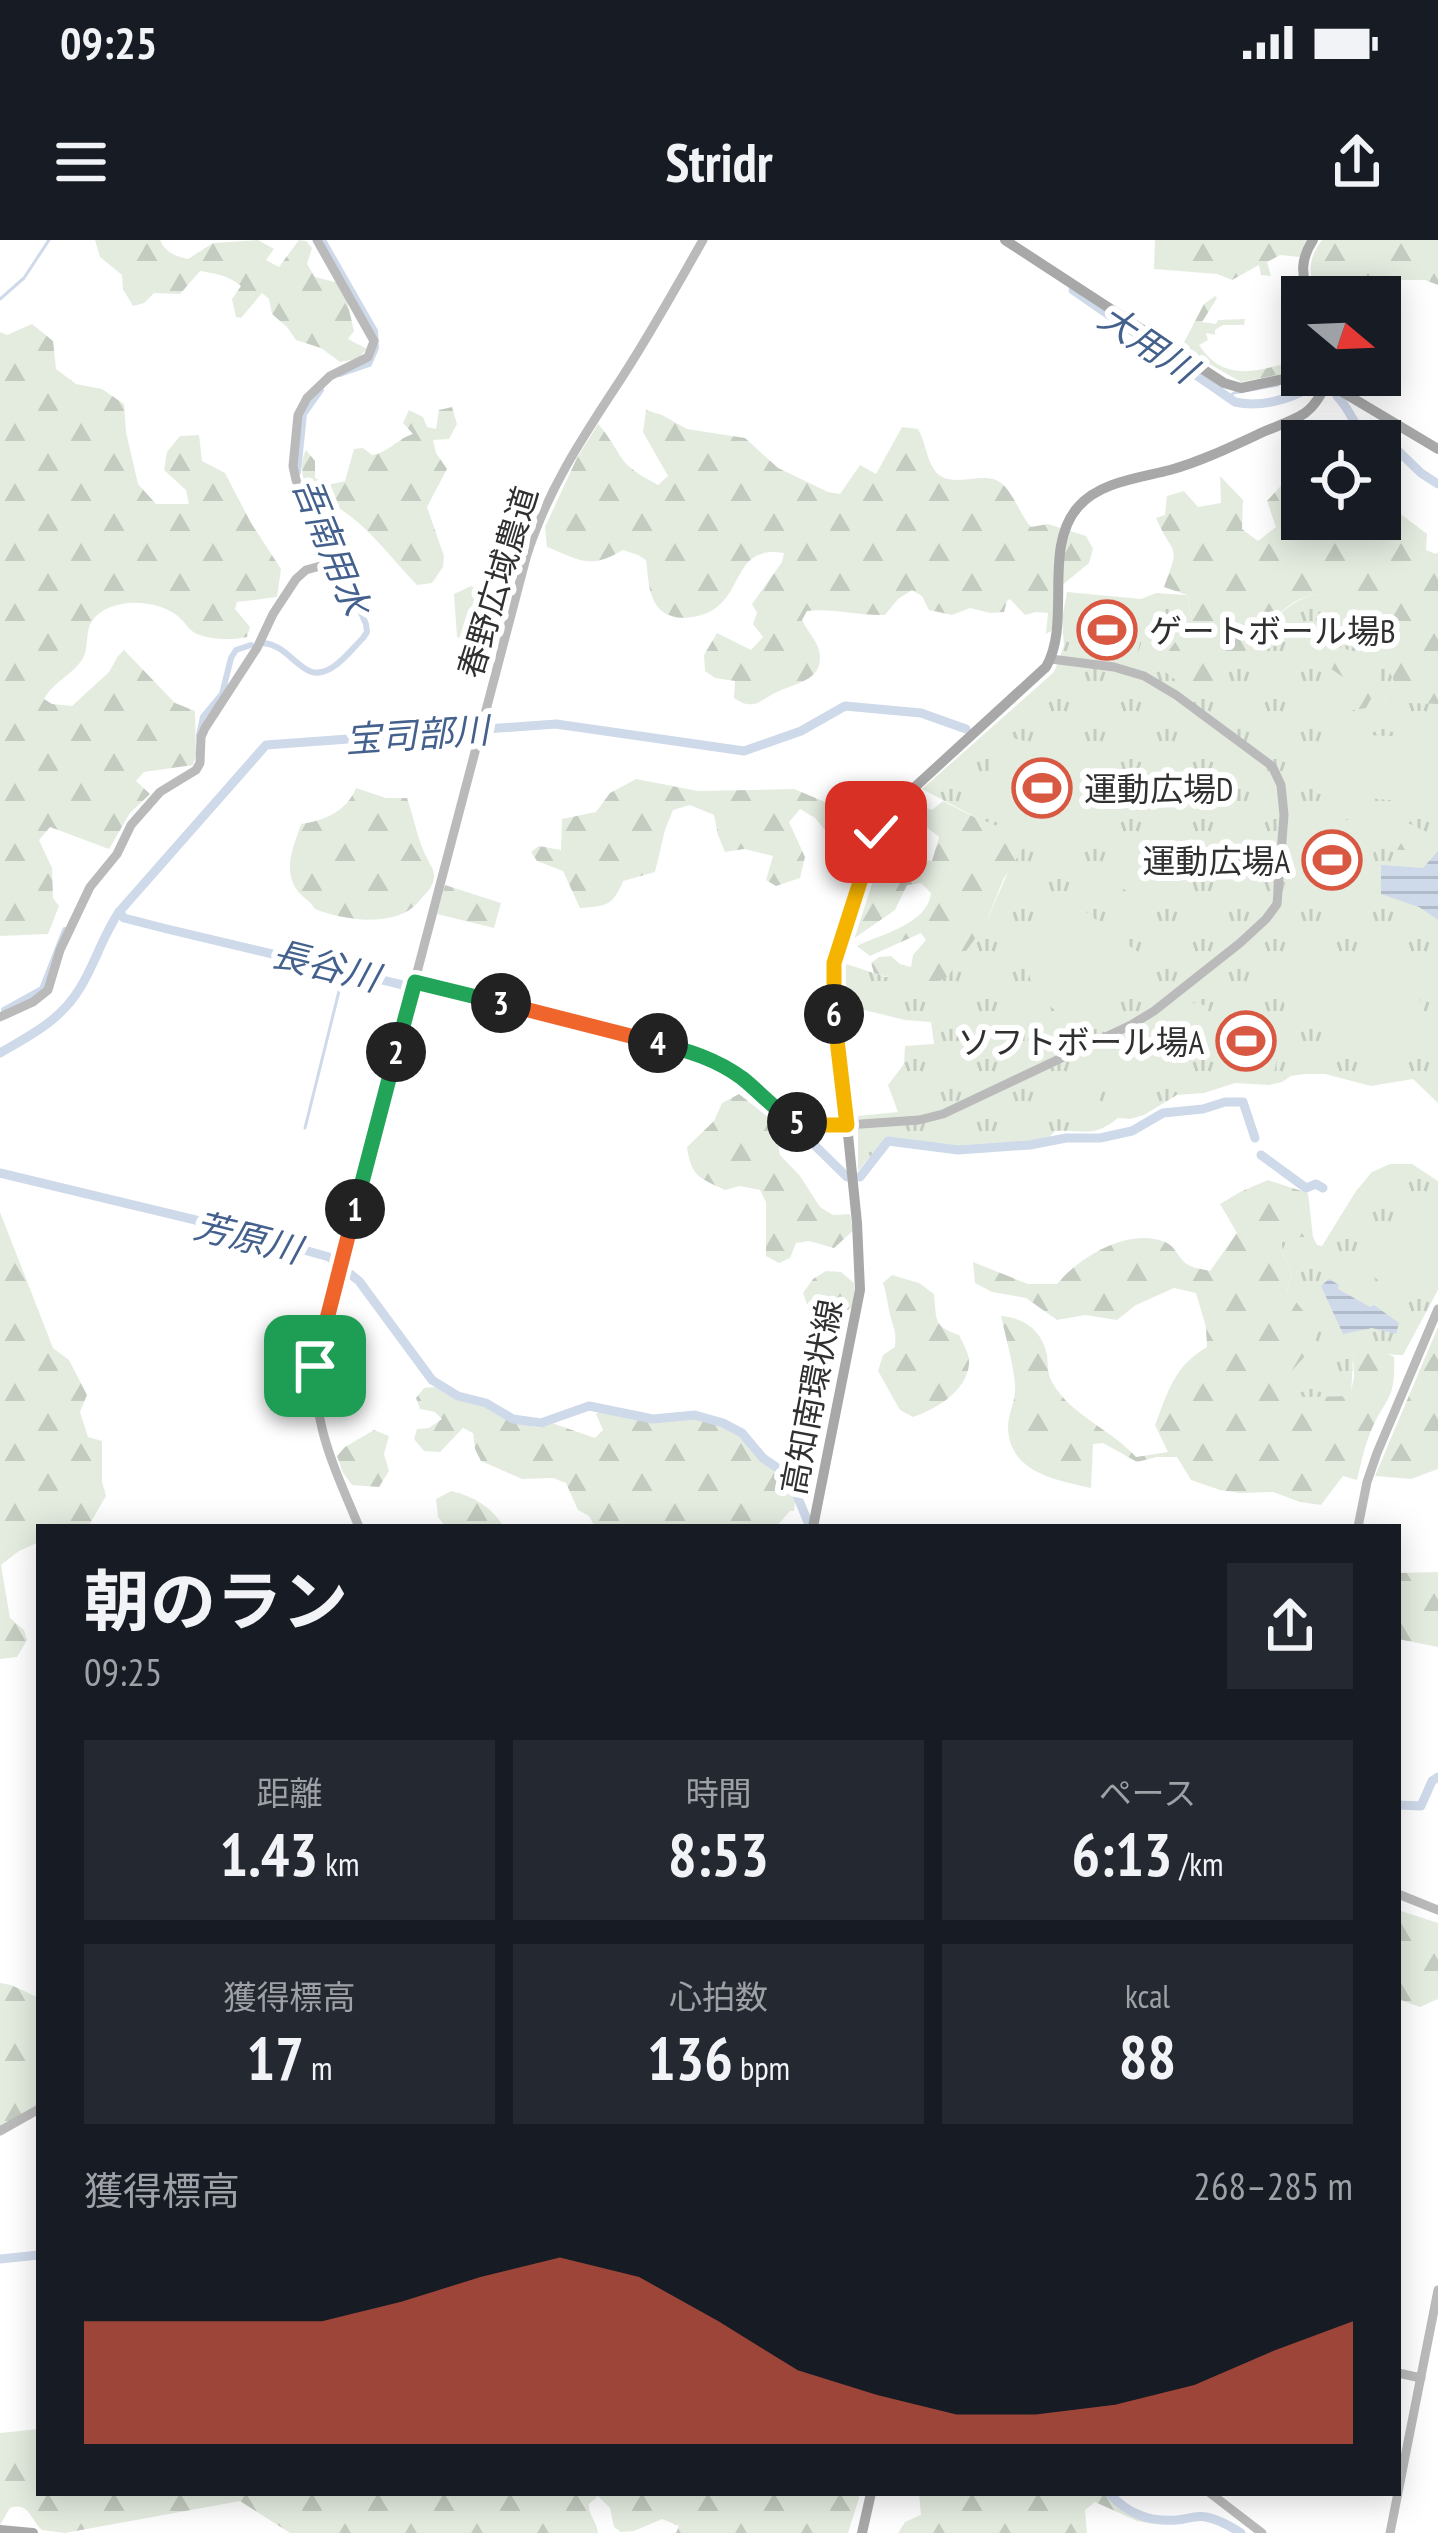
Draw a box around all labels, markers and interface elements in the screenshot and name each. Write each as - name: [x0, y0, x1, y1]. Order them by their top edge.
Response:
- text: 09:25: [60, 13, 157, 71]
- text: Stridr: [665, 127, 773, 197]
- icon: menu: [48, 129, 114, 195]
- icon: share: [1324, 129, 1390, 195]
- north arrow: [1281, 276, 1401, 396]
- map controls: [1281, 276, 1401, 540]
- water label: 大用川: [1090, 293, 1209, 395]
- button: locate: [1281, 420, 1401, 540]
- water label: 吾南用水: [283, 470, 382, 625]
- street label: 春野広域農道: [447, 481, 547, 683]
- sports icon: ゲートボール場B: [1076, 599, 1138, 661]
- place label: ゲートボール場B: [1149, 609, 1396, 652]
- water label: 宝司部川: [344, 705, 494, 762]
- sports icon: 運動広場D: [1011, 757, 1073, 819]
- place label: 運動広場D: [1084, 767, 1233, 810]
- pin: [825, 781, 927, 883]
- icon: check: [843, 799, 909, 865]
- sports icon: 運動広場A: [1301, 829, 1363, 891]
- place label: 運動広場A: [1142, 839, 1290, 882]
- water label: 長谷川: [268, 929, 388, 1002]
- pin: 3: [471, 973, 531, 1033]
- text: 3: [493, 981, 509, 1024]
- pin: 6: [804, 984, 864, 1044]
- text: 6: [826, 992, 842, 1035]
- sports icon: ソフトボール場A: [1215, 1010, 1277, 1072]
- pin: 4: [628, 1013, 688, 1073]
- place label: ソフトボール場A: [957, 1020, 1204, 1063]
- text: 4: [650, 1021, 666, 1064]
- pin: 2: [366, 1022, 426, 1082]
- text: 2: [388, 1030, 404, 1073]
- pin: 5: [767, 1092, 827, 1152]
- text: 5: [789, 1100, 805, 1143]
- pin: 1: [325, 1179, 385, 1239]
- text: 1: [347, 1187, 363, 1230]
- water label: 芳原川: [190, 1201, 310, 1274]
- street label: 高知南環状線: [771, 1296, 851, 1498]
- pin: [264, 1315, 366, 1417]
- icon: arrive: [282, 1333, 348, 1399]
- text: 朝のラン: [84, 1558, 348, 1643]
- button: share: [1227, 1563, 1353, 1689]
- text: 09:25: [84, 1646, 162, 1697]
- text: 距離: [257, 1771, 323, 1814]
- text: 時間: [686, 1771, 752, 1814]
- text: ペース: [1099, 1771, 1196, 1814]
- text: 1.43: [219, 1815, 318, 1893]
- text: 8:53: [668, 1815, 769, 1893]
- text: 6:13: [1071, 1815, 1173, 1893]
- text: km: [318, 1842, 360, 1885]
- text: /km: [1173, 1842, 1224, 1885]
- text: kcal: [1125, 1974, 1170, 2017]
- text: 獲得標高: [224, 1975, 356, 2018]
- text: 心拍数: [669, 1975, 768, 2018]
- text: 88: [1119, 2017, 1176, 2095]
- text: 17: [247, 2019, 304, 2097]
- text: 136: [647, 2019, 733, 2097]
- text: m: [304, 2046, 332, 2089]
- text: bpm: [733, 2046, 790, 2089]
- text: 268–285 m: [1193, 2160, 1353, 2211]
- text: 獲得標高: [84, 2165, 240, 2216]

